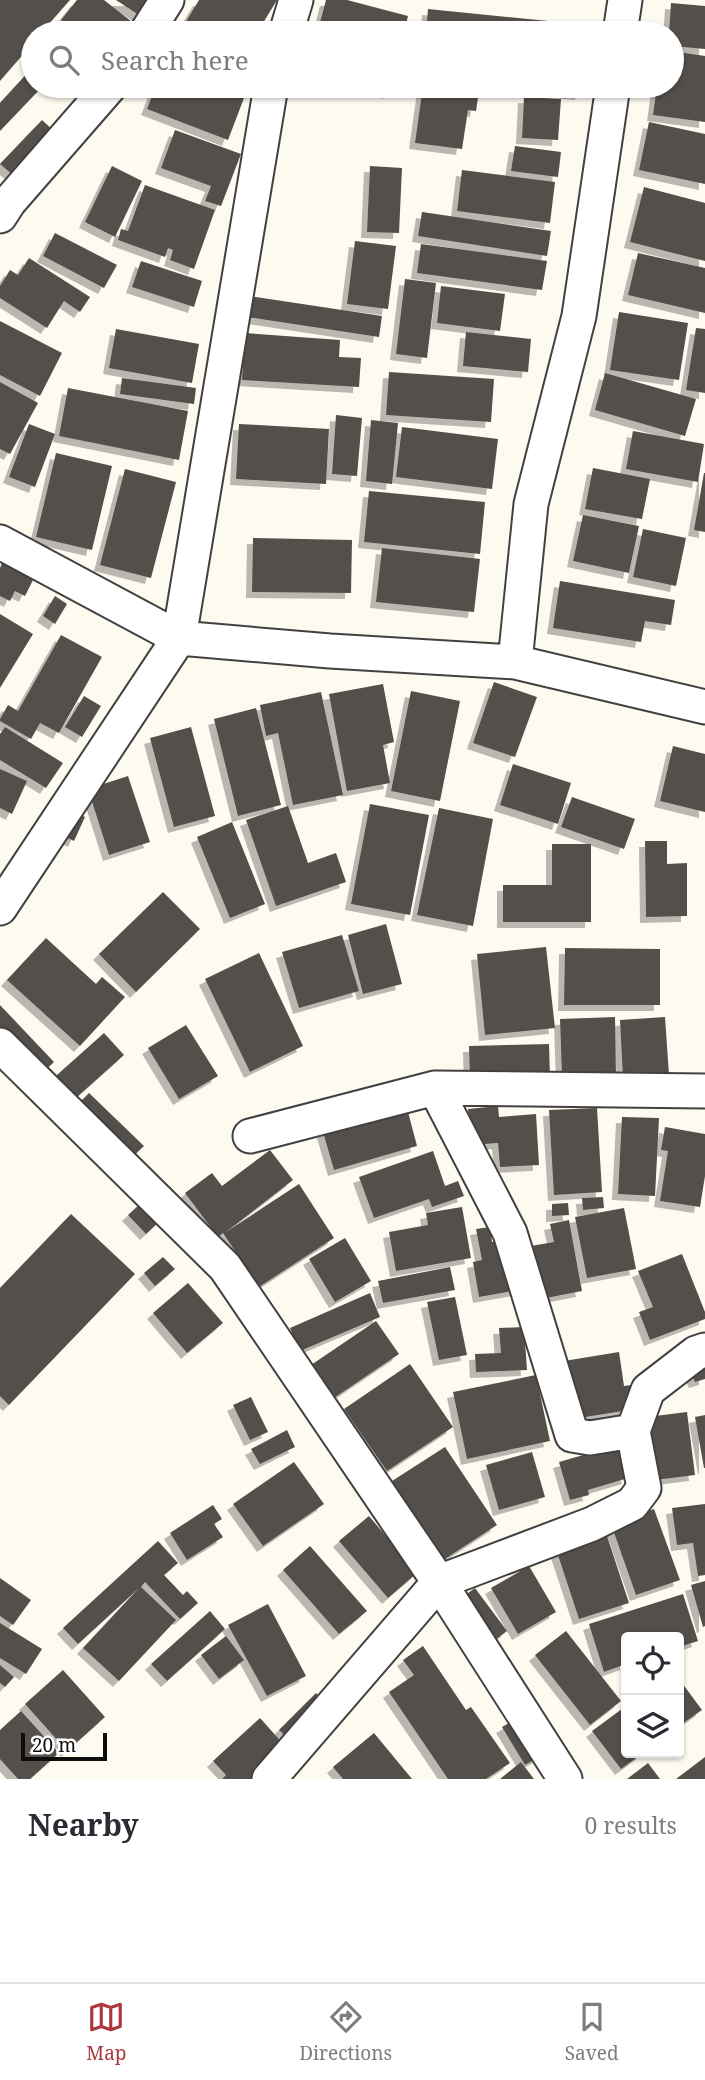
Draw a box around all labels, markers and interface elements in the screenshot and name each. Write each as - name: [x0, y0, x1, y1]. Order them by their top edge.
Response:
- search box: [21, 21, 684, 98]
- icon: search: [45, 41, 83, 79]
- text: Search here: [101, 42, 249, 78]
- map controls: [621, 1632, 684, 1758]
- button: locate: [621, 1632, 684, 1695]
- button: layers: [621, 1695, 684, 1758]
- scale bar: [21, 1730, 107, 1762]
- text: 20 m: [32, 1732, 76, 1758]
- text: Nearby: [28, 1804, 139, 1845]
- text: 0 results: [584, 1809, 677, 1841]
- tab: Map: [86, 1998, 127, 2066]
- tab: Directions: [299, 1998, 392, 2066]
- tab: Saved: [565, 1998, 619, 2066]

